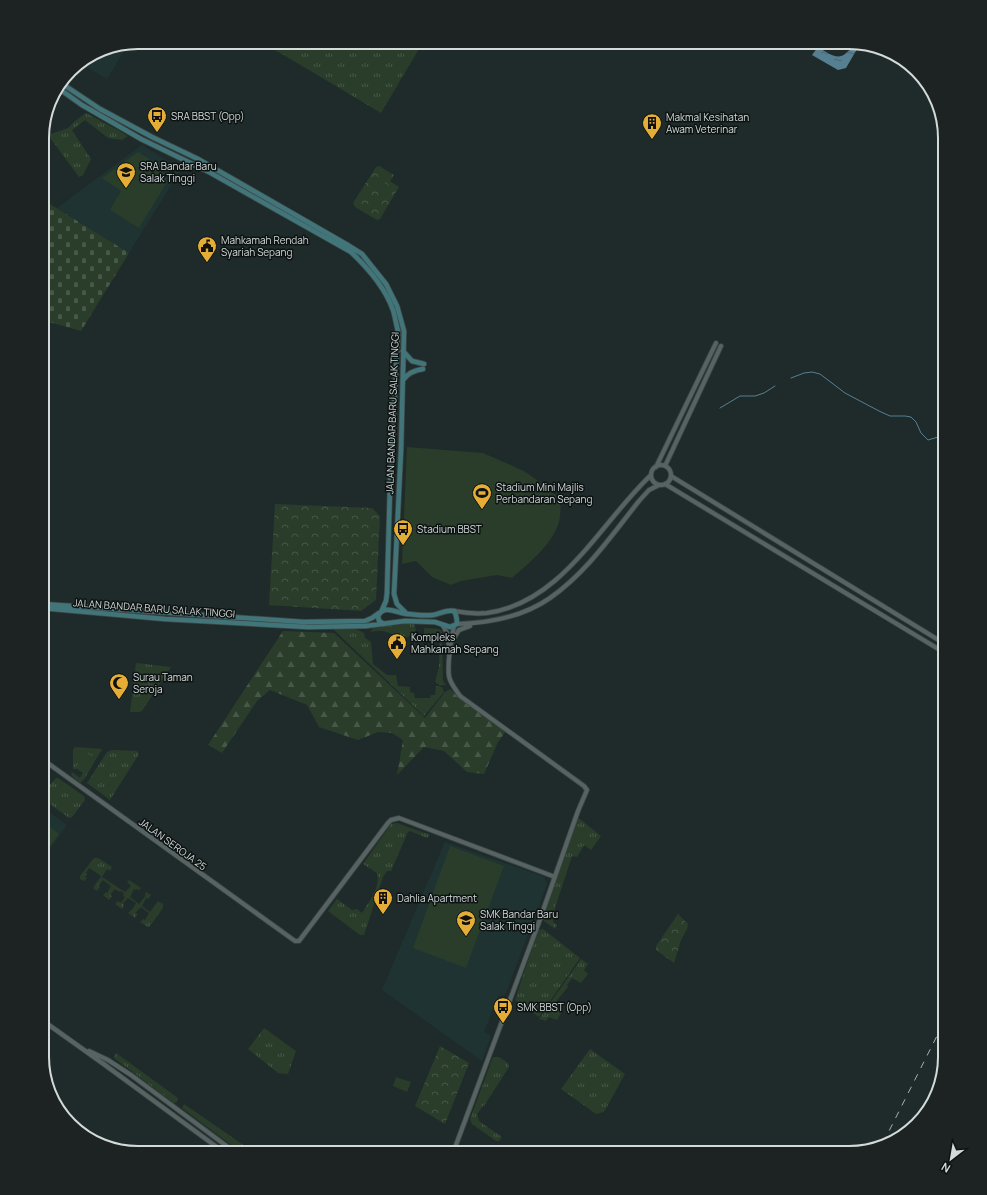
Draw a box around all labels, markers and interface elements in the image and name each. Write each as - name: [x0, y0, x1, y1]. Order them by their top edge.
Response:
- bus stop icon: SRA BBST (Opp): [146, 105, 168, 133]
- place label: SRA BBST (Opp): [171, 109, 245, 123]
- place label: Makmal Kesihatan Awam Veterinar: [666, 110, 749, 136]
- building icon: Makmal Kesihatan Awam Veterinar: [641, 112, 663, 140]
- place label: SRA Bandar Baru Salak Tinggi: [140, 159, 217, 185]
- school or university icon: SRA Bandar Baru Salak Tinggi: [115, 161, 137, 189]
- place label: Mahkamah Rendah Syariah Sepang: [221, 233, 309, 259]
- public building icon: Mahkamah Rendah Syariah Sepang: [196, 235, 218, 263]
- street label: JALAN BANDAR BARU SALAK TINGGI: [382, 332, 402, 494]
- place label: Stadium Mini Majlis Perbandaran Sepang: [496, 480, 592, 506]
- sports icon: Stadium Mini Majlis Perbandaran Sepang: [471, 482, 493, 510]
- bus stop icon: Stadium BBST: [392, 518, 414, 546]
- place label: Stadium BBST: [417, 522, 482, 536]
- street label: JALAN BANDAR BARU SALAK TINGGI: [72, 595, 236, 621]
- place label: Kompleks Mahkamah Sepang: [411, 630, 499, 656]
- public building icon: Kompleks Mahkamah Sepang: [386, 632, 408, 660]
- place label: Surau Taman Seroja: [133, 670, 193, 696]
- mosque icon: Surau Taman Seroja: [108, 672, 130, 700]
- street label: JALAN SEROJA 25: [136, 815, 210, 874]
- building icon: Dahlia Apartment: [372, 887, 394, 915]
- place label: Dahlia Apartment: [397, 891, 477, 905]
- place label: SMK Bandar Baru Salak Tinggi: [480, 907, 558, 933]
- school or university icon: SMK Bandar Baru Salak Tinggi: [455, 909, 477, 937]
- bus stop icon: SMK BBST (Opp): [492, 996, 514, 1024]
- place label: SMK BBST (Opp): [517, 1000, 592, 1014]
- north arrow: [931, 1139, 971, 1179]
- text: N: [938, 1159, 953, 1176]

